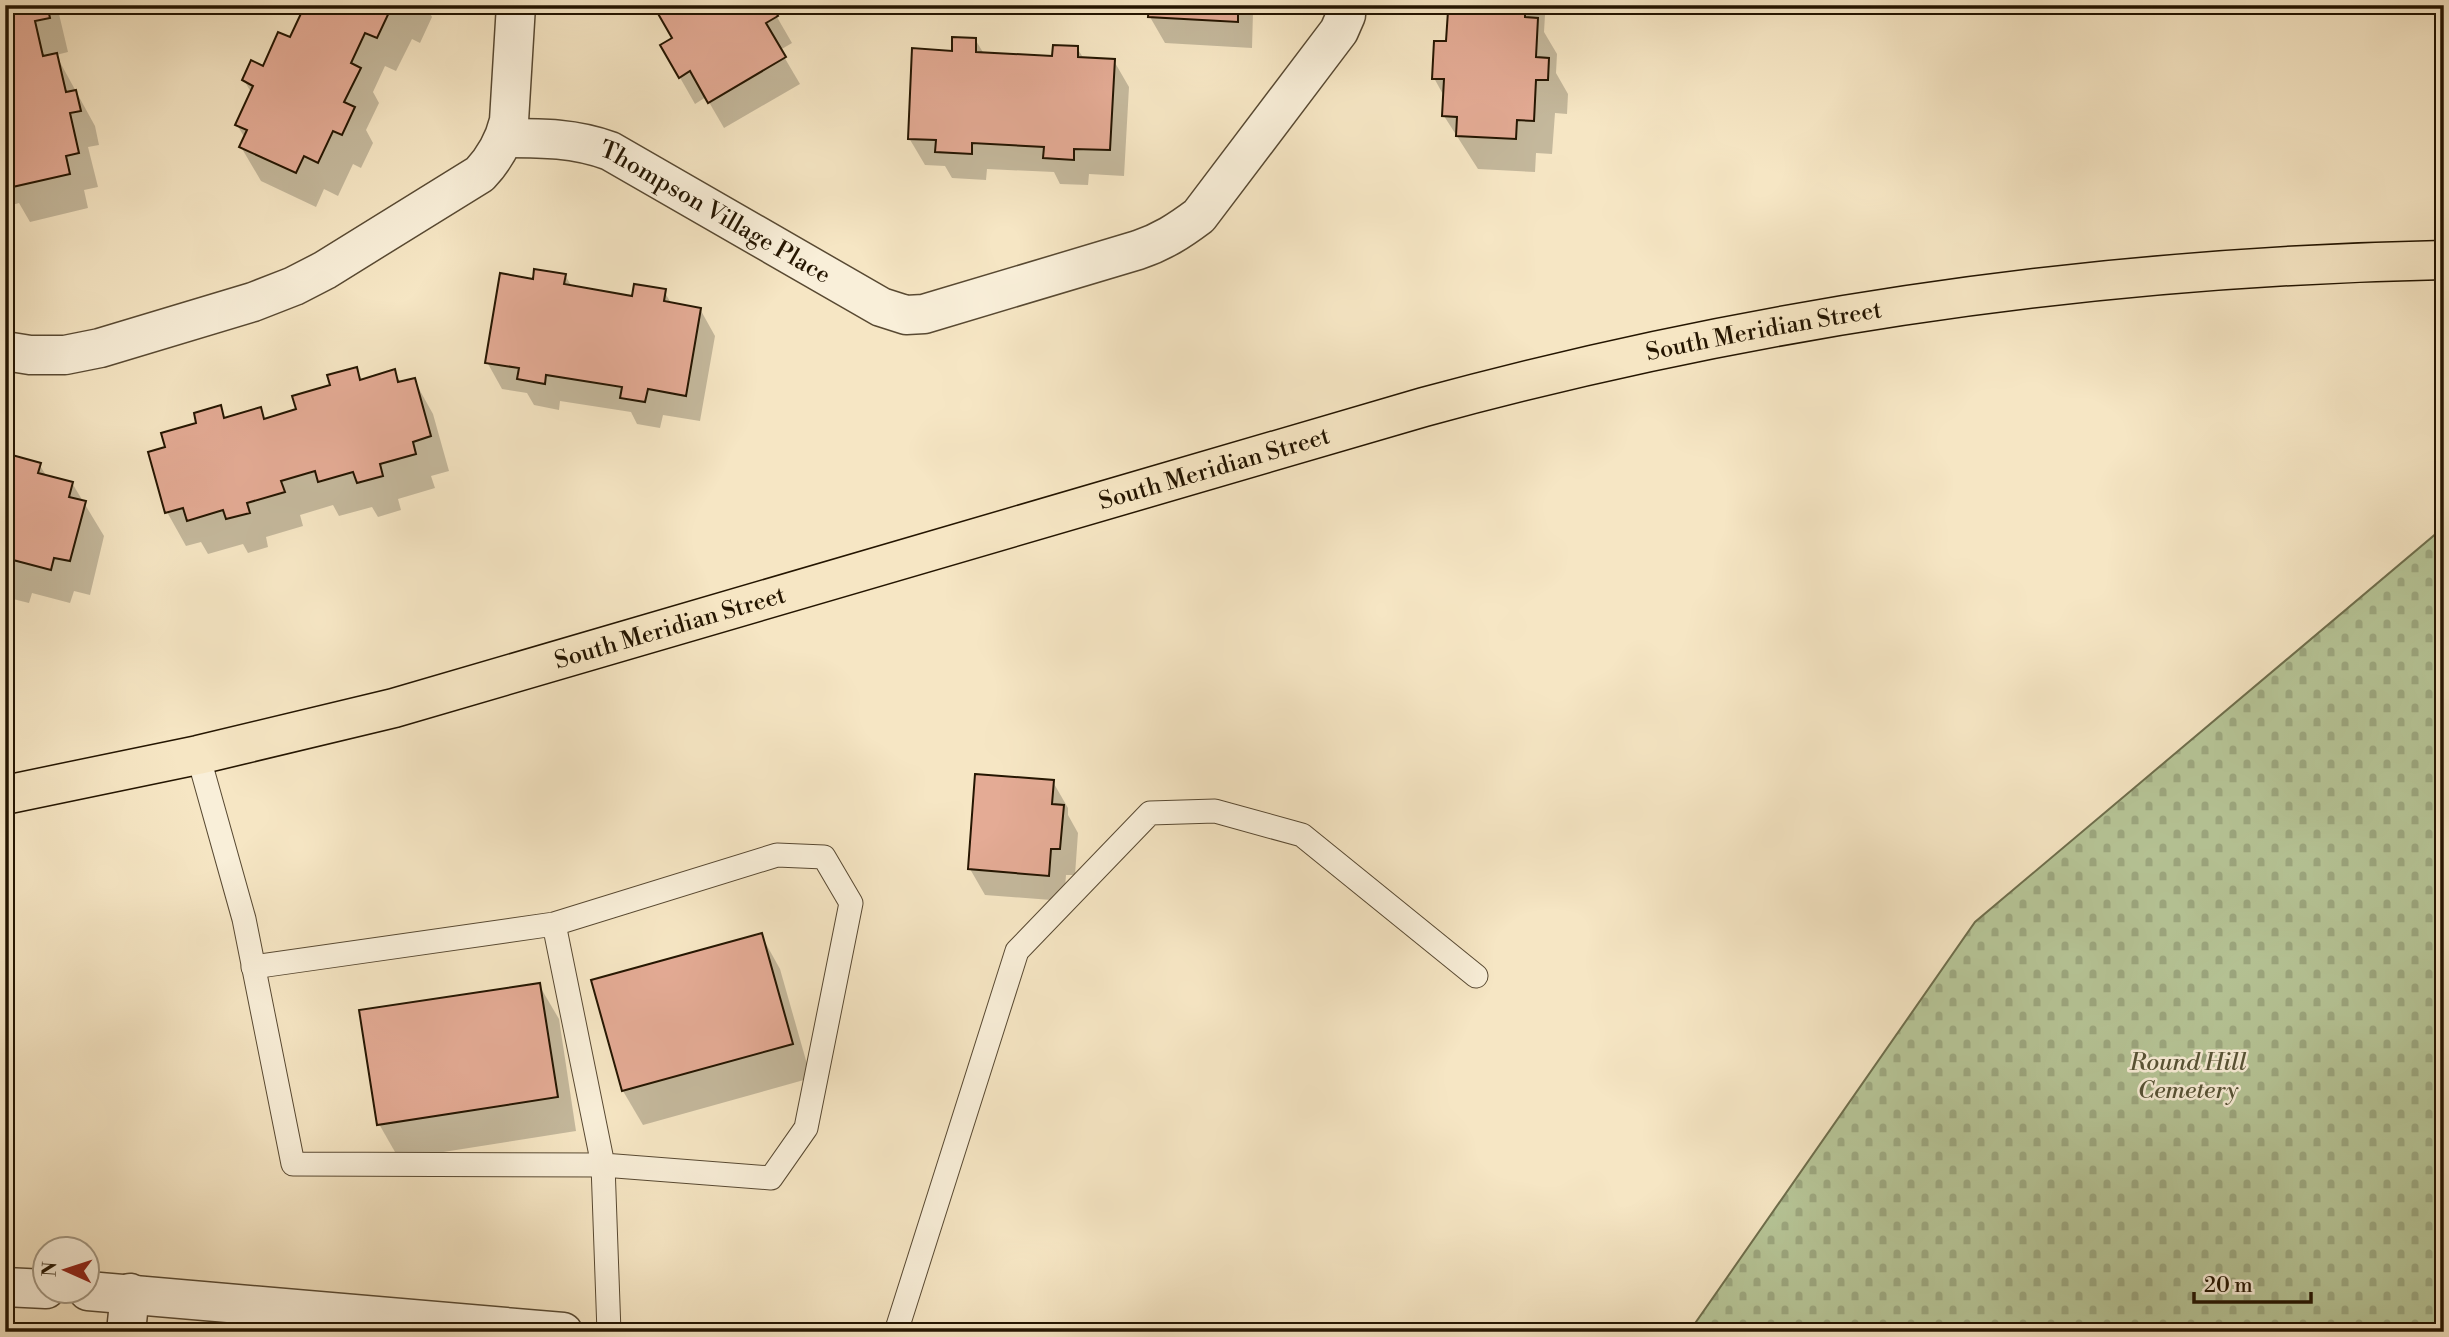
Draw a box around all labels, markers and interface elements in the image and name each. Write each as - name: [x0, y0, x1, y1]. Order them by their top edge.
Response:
- street label: Thompson Village Place: [596, 135, 836, 291]
- street label: South Meridian Street: [1643, 295, 1884, 368]
- street label: South Meridian Street: [1095, 421, 1334, 517]
- street label: South Meridian Street: [551, 580, 790, 676]
- park label: Round Hill Cemetery: [2129, 1048, 2247, 1106]
- north arrow: [32, 1236, 102, 1306]
- scale bar: [2194, 1260, 2311, 1304]
- text: N: [38, 1261, 62, 1277]
- text: 20 m: [2204, 1273, 2253, 1299]

